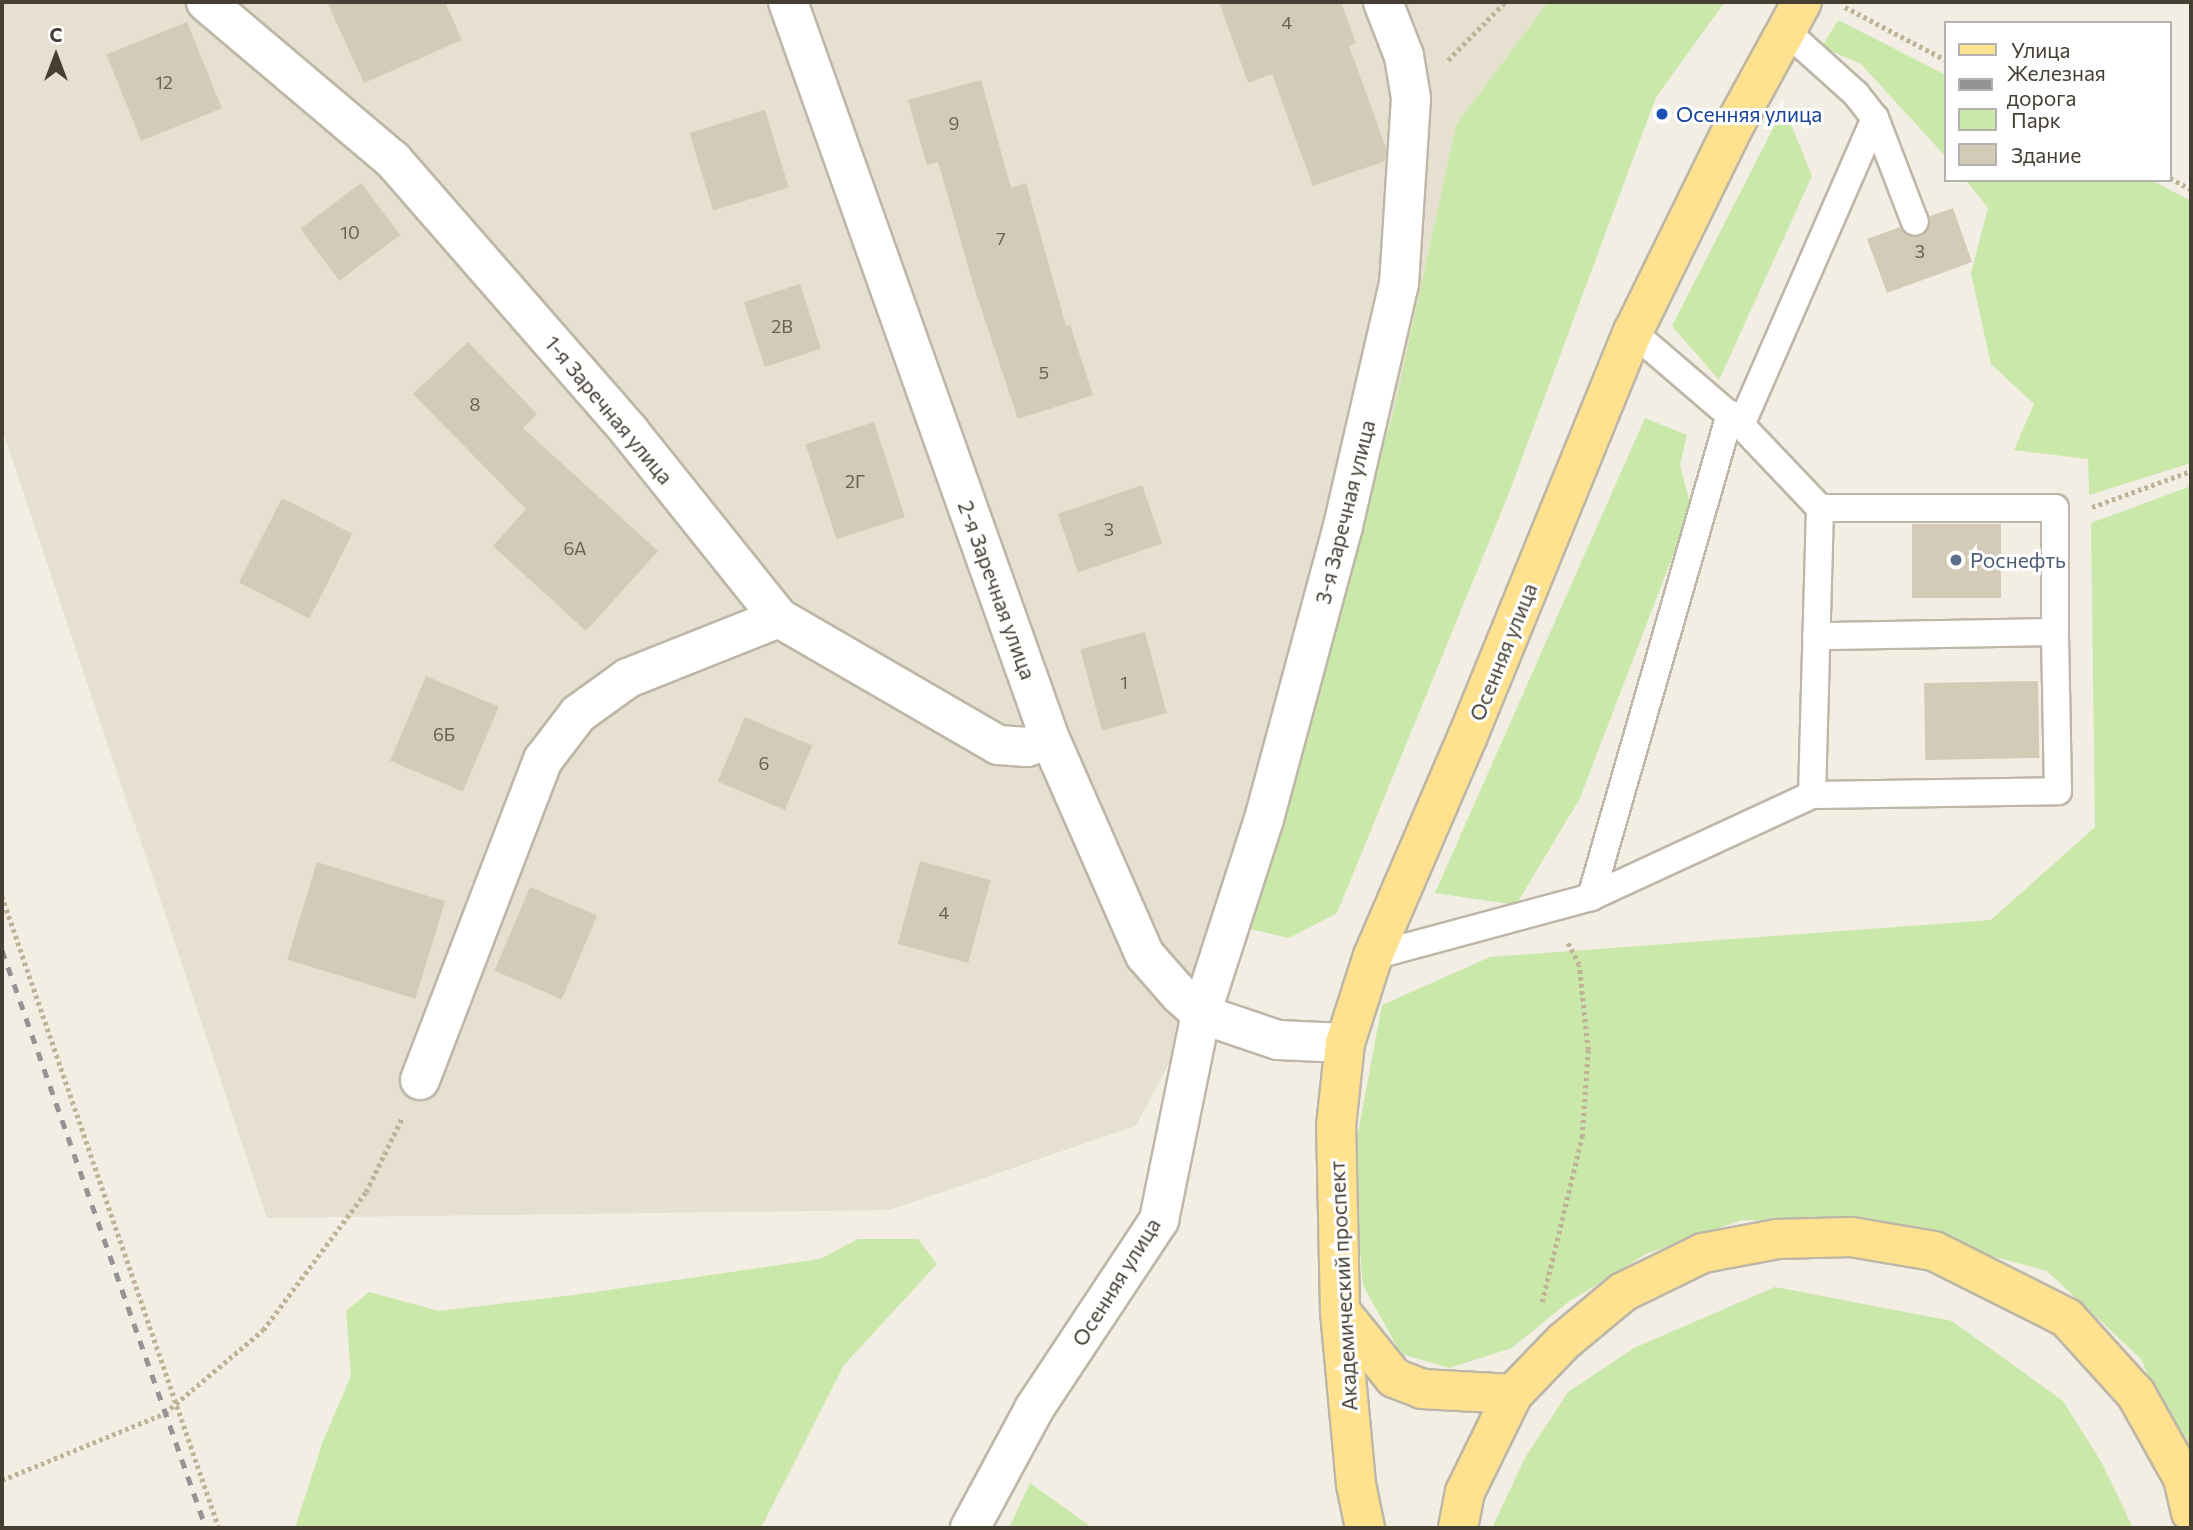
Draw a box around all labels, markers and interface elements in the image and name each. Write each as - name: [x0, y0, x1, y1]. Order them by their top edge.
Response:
- house number: 4: [1282, 11, 1292, 33]
- north arrow: [21, 21, 91, 91]
- legend: [1944, 21, 2172, 182]
- text: С: [50, 23, 63, 46]
- text: Улица: [2011, 37, 2070, 62]
- text: Железная дорога: [2007, 60, 2106, 110]
- house number: 12: [155, 71, 173, 93]
- place label: Осенняя улица: [1676, 101, 1822, 127]
- marker: Осенняя улица: [1654, 106, 1670, 122]
- text: Парк: [2011, 107, 2061, 132]
- house number: 9: [949, 112, 959, 134]
- text: Здание: [2011, 142, 2081, 167]
- house number: 10: [340, 221, 360, 243]
- house number: 7: [996, 227, 1006, 249]
- house number: 3: [1915, 240, 1925, 262]
- house number: 2В: [771, 315, 793, 337]
- street label: 1-я Заречная улица: [540, 331, 678, 489]
- house number: 5: [1039, 361, 1049, 383]
- house number: 8: [470, 393, 480, 415]
- street label: 3-я Заречная улица: [1310, 417, 1380, 607]
- house number: 2Г: [845, 470, 865, 492]
- street label: 2-я Заречная улица: [953, 497, 1041, 683]
- house number: 3: [1104, 518, 1114, 540]
- house number: 6А: [564, 537, 586, 559]
- place label: Роснефть: [1970, 547, 2066, 573]
- marker: Роснефть: [1948, 552, 1964, 568]
- street label: Осенняя улица: [1464, 580, 1542, 724]
- house number: 1: [1120, 671, 1128, 693]
- house number: 6Б: [433, 723, 455, 745]
- house number: 6: [759, 752, 769, 774]
- house number: 4: [939, 901, 949, 923]
- street label: Академический проспект: [1324, 1160, 1362, 1412]
- street label: Осенняя улица: [1067, 1213, 1165, 1351]

